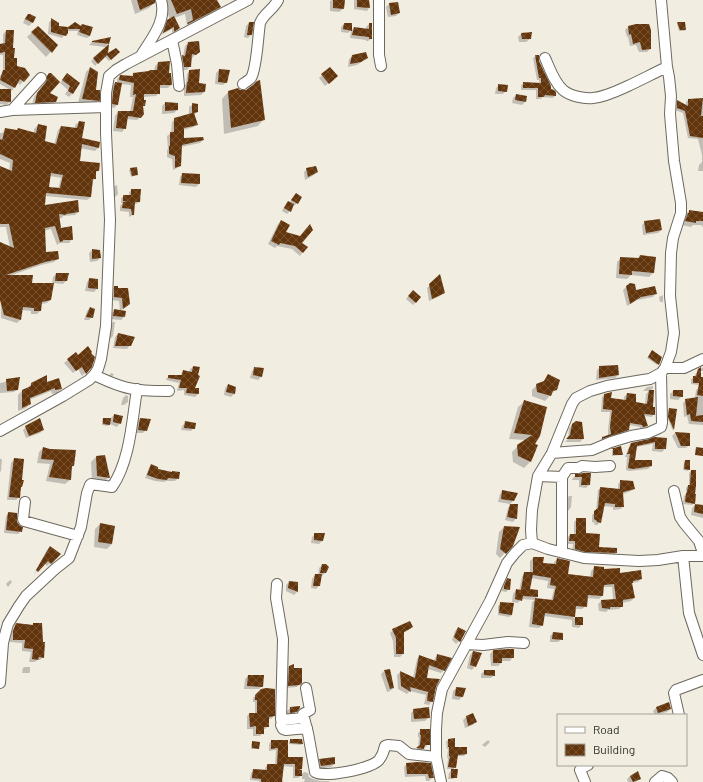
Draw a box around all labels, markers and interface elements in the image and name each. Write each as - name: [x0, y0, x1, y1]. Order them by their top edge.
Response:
- legend: [557, 714, 687, 766]
- text: Road: [593, 722, 620, 736]
- text: Building: [593, 742, 635, 756]

